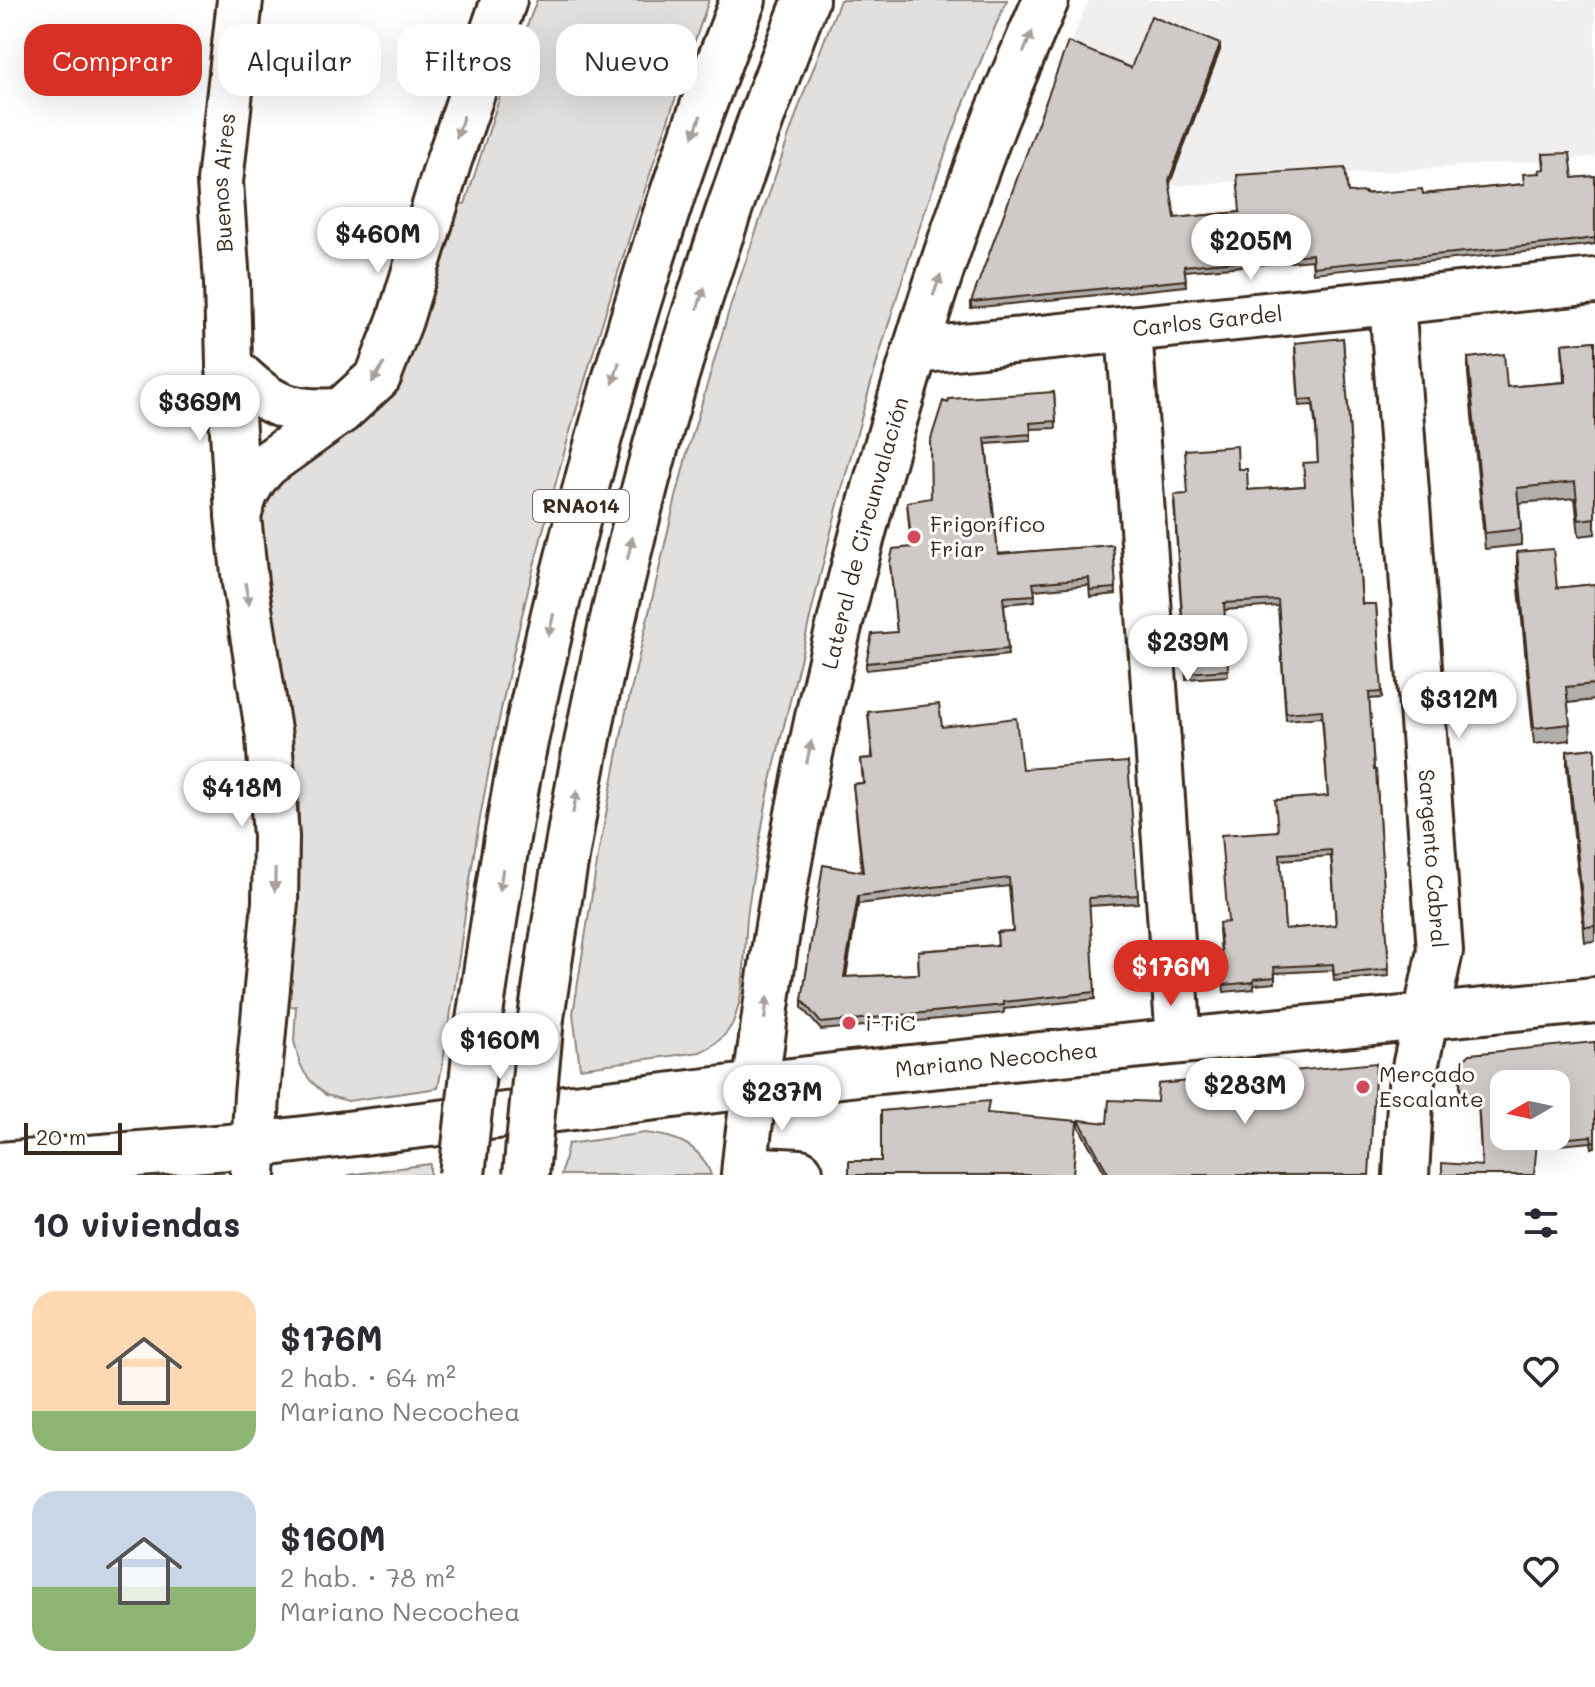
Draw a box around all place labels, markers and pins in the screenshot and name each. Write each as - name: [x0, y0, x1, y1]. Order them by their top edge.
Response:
- pin: $460M: [322, 207, 434, 275]
- pin: $205M: [1195, 214, 1307, 282]
- pin: $369M: [144, 375, 256, 443]
- place label: Frigorífico Friar: [930, 509, 1045, 563]
- marker: Frigorífico Friar: [905, 528, 923, 546]
- pin: $239M: [1132, 615, 1244, 683]
- pin: $312M: [1403, 672, 1515, 740]
- pin: $418M: [186, 761, 298, 829]
- pin: $176M: [1115, 940, 1227, 1008]
- place label: i-TiC: [865, 1008, 916, 1037]
- pin: $160M: [444, 1013, 556, 1081]
- marker: i-TiC: [840, 1014, 858, 1032]
- pin: $283M: [1189, 1058, 1301, 1126]
- place label: Mercado Escalante: [1379, 1059, 1484, 1113]
- pin: $237M: [726, 1065, 838, 1133]
- marker: Mercado Escalante: [1354, 1078, 1372, 1096]

